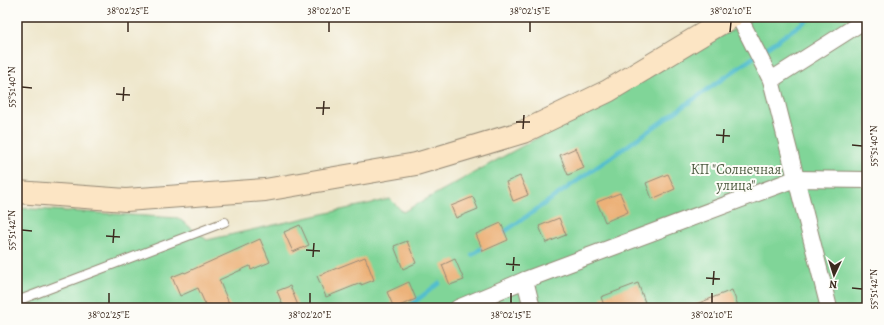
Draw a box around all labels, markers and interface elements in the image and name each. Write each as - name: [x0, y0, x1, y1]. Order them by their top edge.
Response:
- text: 38°02'25"E: [107, 4, 149, 17]
- text: 38°02'20"E: [308, 4, 351, 17]
- text: 38°02'15"E: [510, 4, 550, 17]
- text: 38°02'10"E: [710, 4, 752, 17]
- text: 55°51'40"N: [5, 66, 18, 108]
- text: 55°51'40"N: [867, 125, 880, 167]
- park label: КП "Солнечная улица": [691, 160, 782, 195]
- text: 55°51'42"N: [5, 210, 18, 250]
- north arrow: [814, 255, 854, 295]
- text: 55°51'42"N: [867, 269, 880, 309]
- text: N: [829, 277, 838, 292]
- text: 38°02'25"E: [88, 308, 130, 321]
- text: 38°02'20"E: [289, 308, 332, 321]
- text: 38°02'15"E: [491, 308, 531, 321]
- text: 38°02'10"E: [691, 308, 733, 321]

